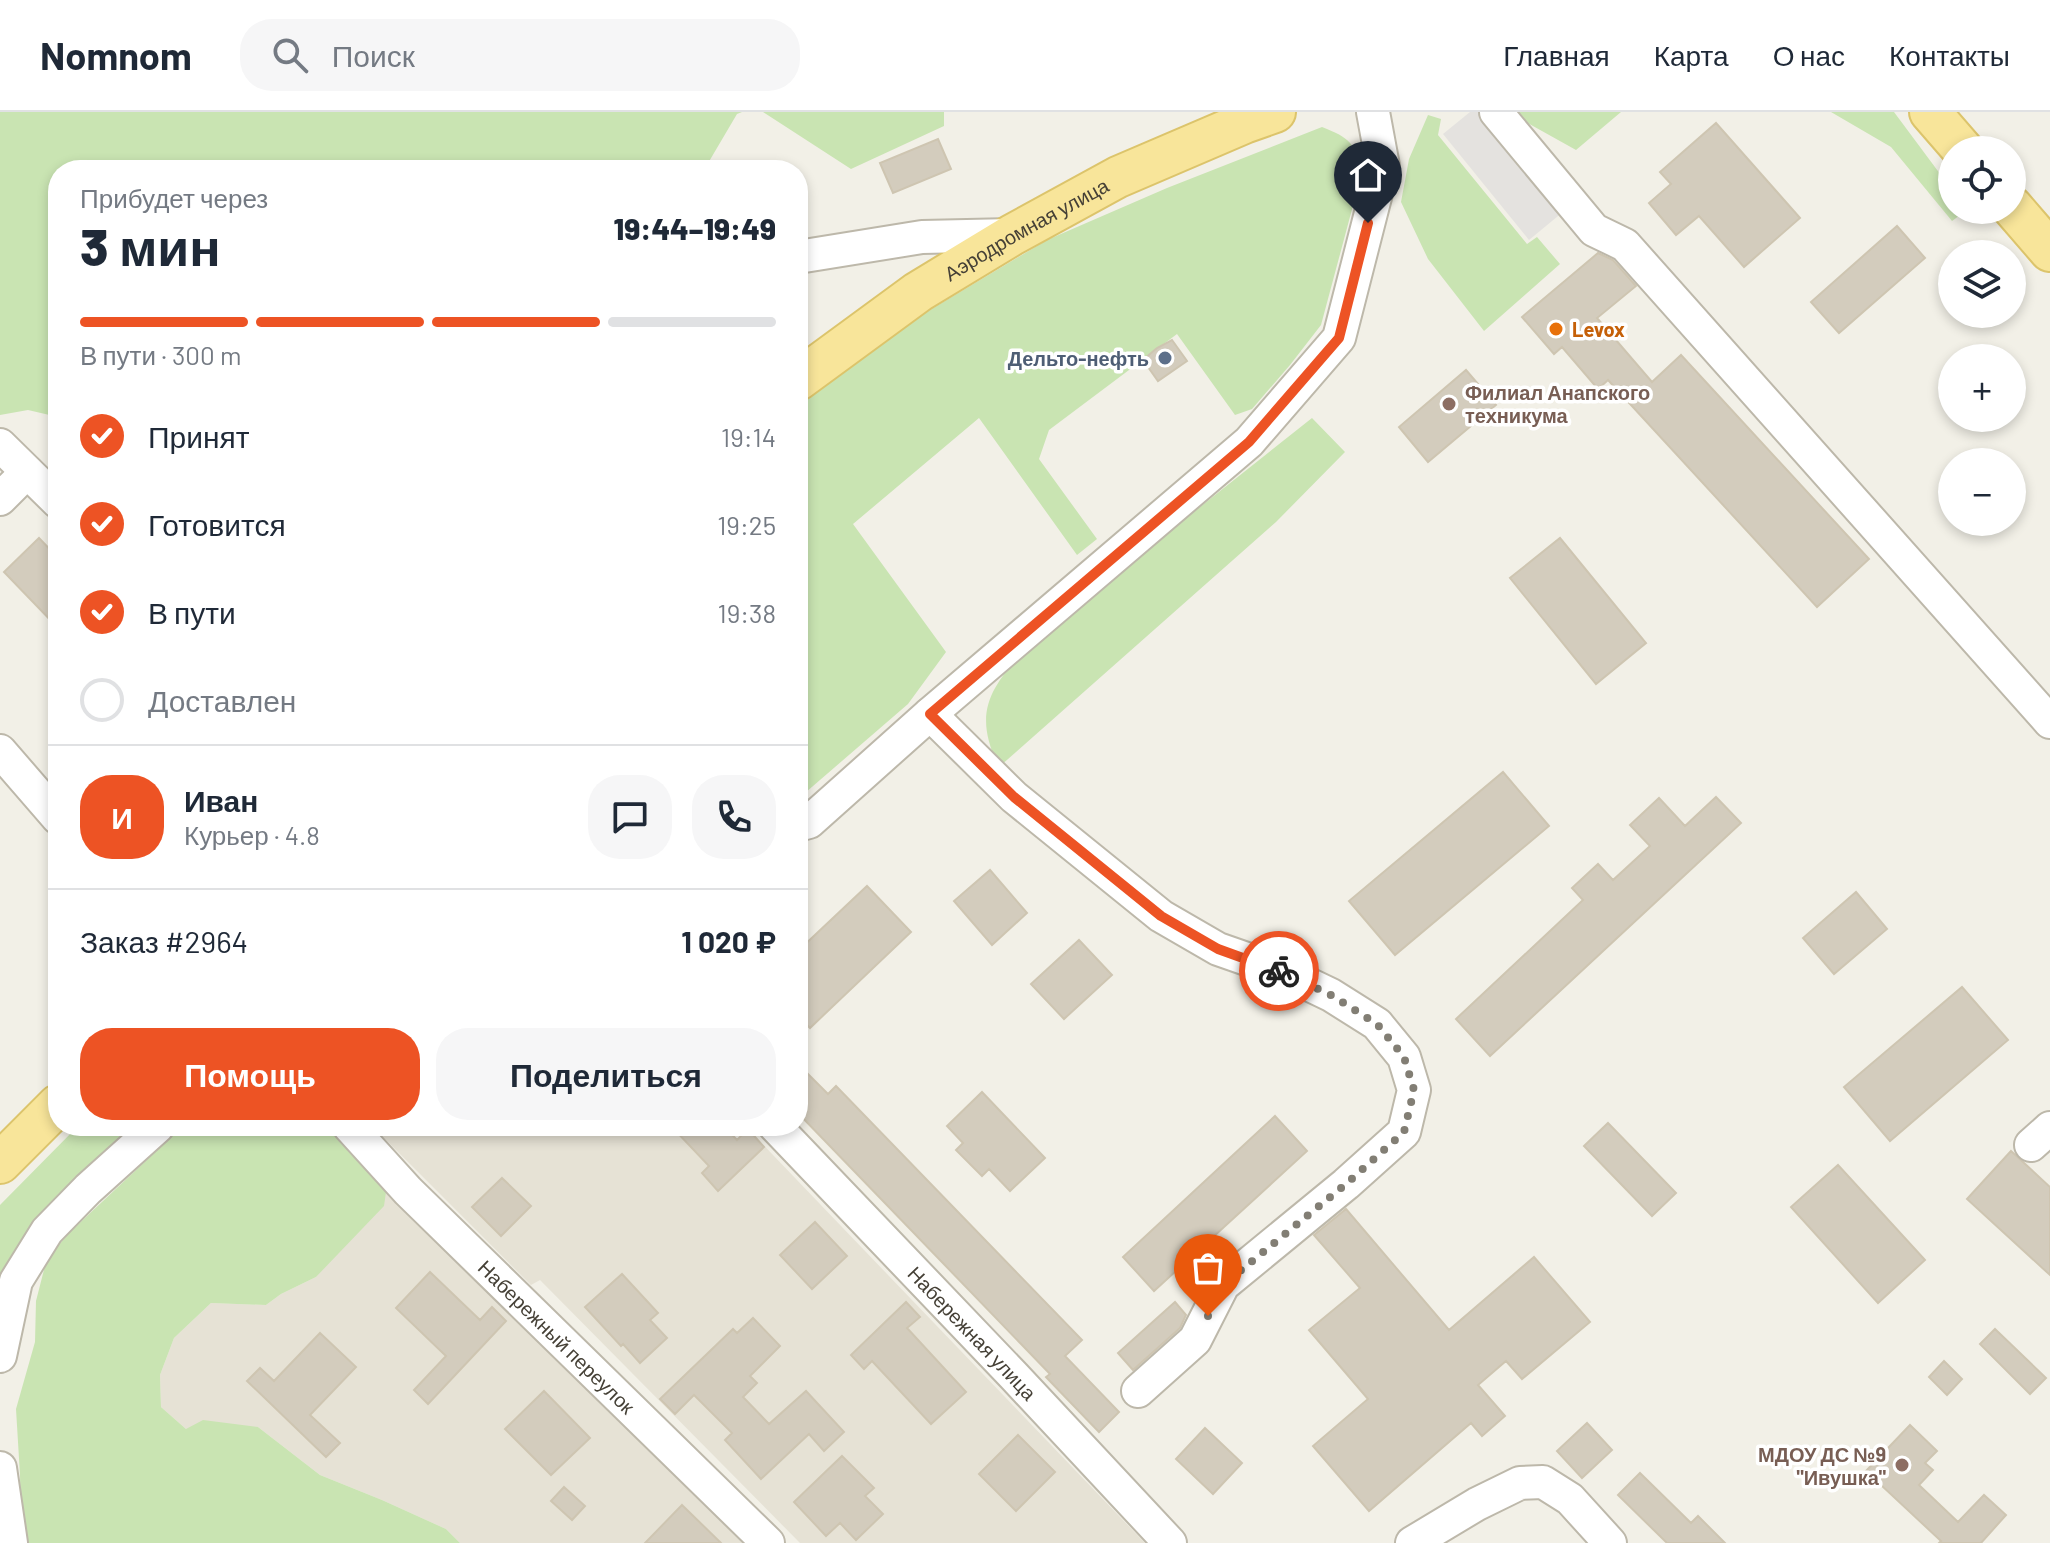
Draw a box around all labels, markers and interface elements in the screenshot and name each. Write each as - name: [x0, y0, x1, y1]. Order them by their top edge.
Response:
- search box: [240, 19, 800, 91]
- text: Nomnom: [40, 32, 192, 78]
- icon: search: [268, 33, 312, 77]
- text: Поиск: [332, 37, 415, 73]
- text: Главная: [1503, 38, 1610, 72]
- text: Карта: [1654, 38, 1729, 72]
- text: О нас: [1773, 38, 1845, 72]
- text: Контакты: [1889, 38, 2010, 72]
- map controls: [1938, 136, 2026, 536]
- button: locate: [1938, 136, 2026, 224]
- pin: [1334, 141, 1402, 223]
- icon: home: [1346, 153, 1390, 197]
- street label: Аэродромная улица: [940, 172, 1113, 285]
- text: Прибудет через: [80, 182, 268, 213]
- text: 19:44–19:49: [614, 210, 776, 246]
- text: 3 мин: [80, 214, 221, 276]
- button: layers: [1938, 240, 2026, 328]
- place label: Levox: [1572, 317, 1625, 341]
- marker: Levox: [1547, 320, 1565, 338]
- text: В пути · 300 m: [80, 339, 241, 370]
- button: +: [1938, 344, 2026, 432]
- place label: Дельто-нефть: [1008, 346, 1149, 370]
- marker: Дельто-нефть: [1156, 349, 1174, 367]
- place label: Филиал Анапского техникума: [1465, 380, 1650, 427]
- marker: Филиал Анапского техникума: [1440, 395, 1458, 413]
- icon: check: [80, 414, 124, 458]
- text: Принят: [148, 418, 250, 454]
- text: 19:14: [721, 421, 776, 452]
- button: −: [1938, 448, 2026, 536]
- icon: check: [80, 502, 124, 546]
- text: Готовится: [148, 506, 286, 542]
- text: 19:25: [717, 509, 776, 540]
- icon: check: [80, 590, 124, 634]
- text: В пути: [148, 594, 236, 630]
- text: 19:38: [718, 597, 776, 628]
- text: Доставлен: [148, 682, 296, 718]
- button: chat: [588, 775, 672, 859]
- button: phone: [692, 775, 776, 859]
- text: Иван: [184, 782, 258, 818]
- text: И: [111, 799, 133, 835]
- text: Курьер · 4.8: [184, 819, 320, 850]
- text: Заказ #2964: [80, 923, 248, 959]
- text: 1 020 ₽: [681, 923, 776, 959]
- courier: [1239, 931, 1319, 1011]
- icon: bike: [1257, 949, 1301, 993]
- button: Помощь: [80, 1028, 420, 1120]
- button: Поделиться: [436, 1028, 776, 1120]
- pin: [1174, 1234, 1242, 1316]
- icon: bag: [1186, 1246, 1230, 1290]
- street label: Набережный переулок: [474, 1255, 640, 1418]
- street label: Набережная улица: [903, 1261, 1042, 1405]
- place label: МДОУ ДС №9 "Ивушка": [1758, 1442, 1886, 1489]
- marker: МДОУ ДС №9 "Ивушка": [1893, 1456, 1911, 1474]

